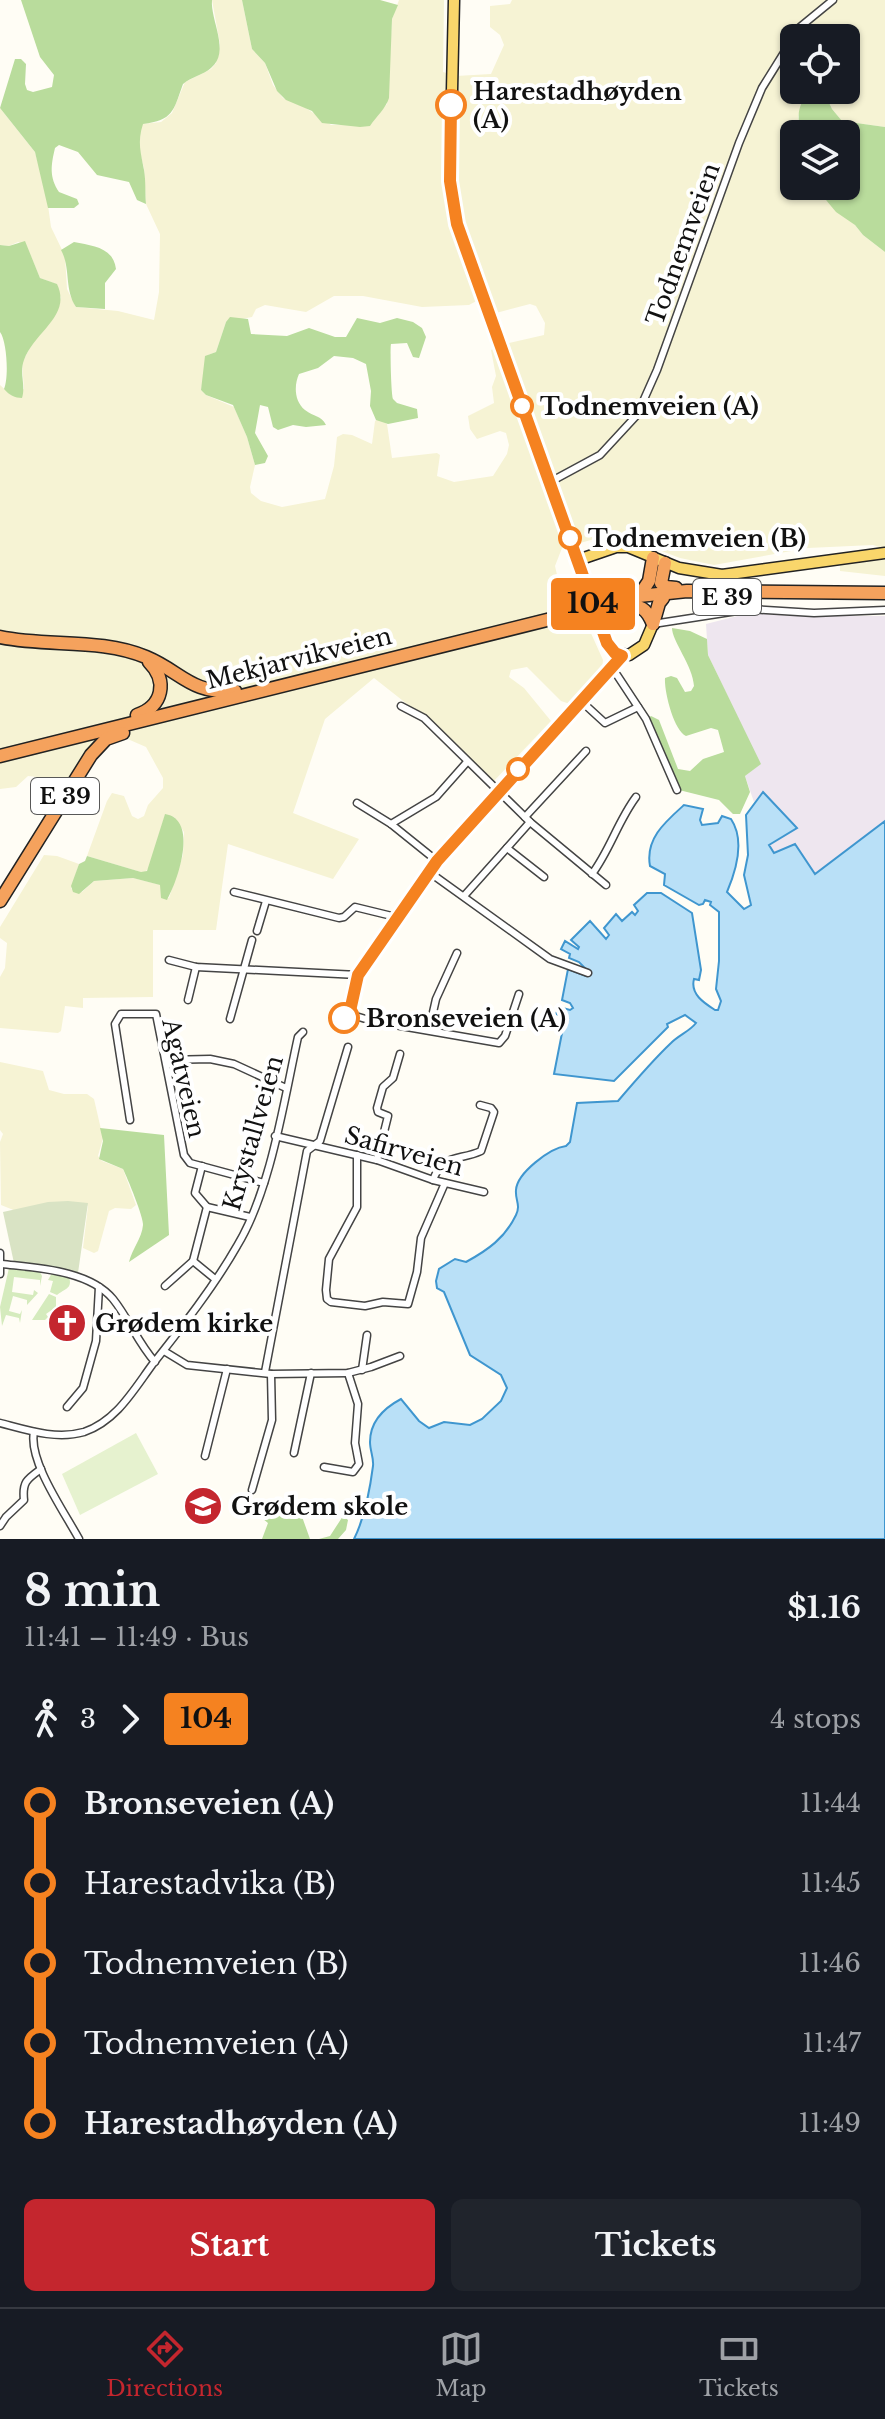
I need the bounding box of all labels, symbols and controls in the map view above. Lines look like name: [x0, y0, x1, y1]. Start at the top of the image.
map controls: [780, 24, 860, 200]
button: locate: [780, 24, 860, 104]
place label: Harestadhøyden (A): [473, 77, 682, 134]
marker: Harestadhøyden (A): [436, 90, 466, 120]
button: layers: [780, 120, 860, 200]
street label: Todnemveien: [640, 159, 726, 329]
place label: Todnemveien (A): [540, 392, 759, 421]
marker: Todnemveien (A): [511, 395, 533, 417]
place label: Todnemveien (B): [588, 524, 806, 553]
marker: Todnemveien (B): [559, 527, 581, 549]
line badge: 104: [547, 578, 639, 630]
road number: E 39: [693, 579, 761, 615]
text: 104: [567, 586, 619, 621]
street label: Mekjarvikveien: [203, 621, 395, 695]
unlabelled marker: [507, 758, 529, 780]
road number: E 39: [31, 778, 99, 814]
marker: Bronseveien (A): [329, 1003, 359, 1033]
place label: Bronseveien (A): [366, 1004, 566, 1033]
street label: Agatveien: [156, 1015, 212, 1141]
street label: Krystallveien: [217, 1052, 289, 1214]
street label: Safirveien: [341, 1120, 467, 1182]
church icon: Grødem kirke: [46, 1302, 88, 1344]
place label: Grødem kirke: [95, 1309, 273, 1338]
school or university icon: Grødem skole: [182, 1485, 224, 1527]
place label: Grødem skole: [231, 1492, 408, 1521]
text: 8 min: [24, 1563, 160, 1618]
text: $1.16: [788, 1589, 861, 1626]
text: 11:41 – 11:49 · Bus: [24, 1621, 249, 1653]
icon: walk: [24, 1697, 68, 1741]
icon: forward: [108, 1697, 152, 1741]
text: 104: [180, 1701, 232, 1736]
text: 3: [80, 1703, 96, 1735]
text: 4 stops: [770, 1703, 861, 1735]
text: Bronseveien (A): [84, 1785, 334, 1822]
text: 11:44: [800, 1787, 861, 1819]
text: Harestadvika (B): [84, 1865, 335, 1902]
text: 11:45: [800, 1867, 861, 1899]
text: Todnemveien (B): [84, 1945, 348, 1982]
text: 11:46: [798, 1947, 861, 1979]
text: Todnemveien (A): [84, 2025, 349, 2062]
text: 11:47: [802, 2027, 861, 2059]
text: Harestadhøyden (A): [84, 2105, 398, 2142]
text: 11:49: [798, 2107, 861, 2139]
button: Start: [24, 2199, 435, 2291]
button: Tickets: [451, 2199, 861, 2291]
tab: Directions: [106, 2327, 223, 2402]
tab: Map: [435, 2327, 487, 2402]
tab: Tickets: [699, 2327, 779, 2402]

